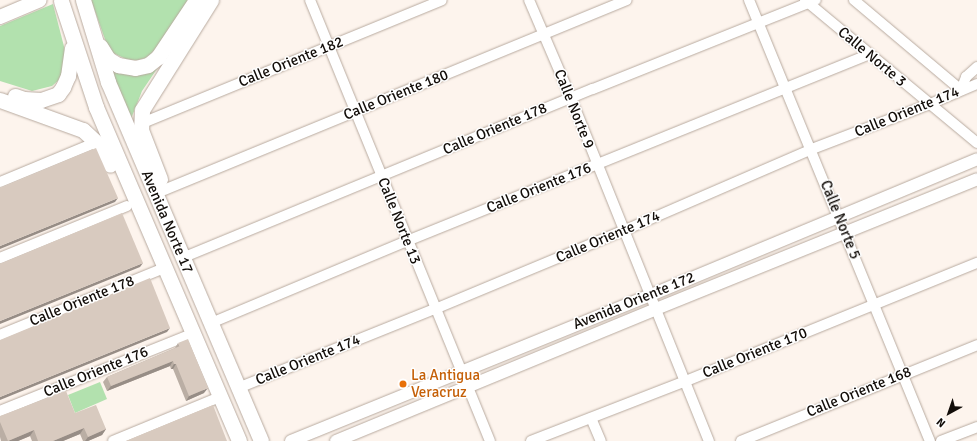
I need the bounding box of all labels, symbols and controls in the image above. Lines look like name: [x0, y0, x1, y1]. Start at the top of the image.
street label: Calle Norte 3: [834, 23, 910, 91]
street label: Calle Oriente 182: [236, 33, 346, 91]
street label: Calle Oriente 180: [341, 66, 451, 124]
street label: Calle Norte 9: [550, 67, 598, 151]
street label: Calle Oriente 174: [852, 83, 962, 141]
street label: Calle Oriente 178: [440, 99, 550, 159]
street label: Calle Oriente 176: [484, 159, 594, 217]
street label: Avenida Norte 17: [137, 168, 197, 276]
street label: Calle Norte 13: [373, 175, 425, 267]
street label: Calle Norte 5: [816, 178, 864, 262]
street label: Calle Oriente 174: [553, 207, 663, 267]
street label: Avenida Oriente 172: [570, 268, 698, 334]
street label: Calle Oriente 178: [27, 272, 137, 330]
street label: Calle Oriente 170: [700, 324, 810, 382]
street label: Calle Oriente 174: [253, 331, 363, 389]
street label: Calle Oriente 176: [41, 343, 151, 401]
street label: Calle Oriente 168: [804, 363, 914, 421]
place label: La Antigua Veracruz: [411, 366, 480, 401]
marker: La Antigua Veracruz: [398, 379, 408, 389]
north arrow: [929, 393, 969, 433]
text: N: [934, 415, 948, 430]

